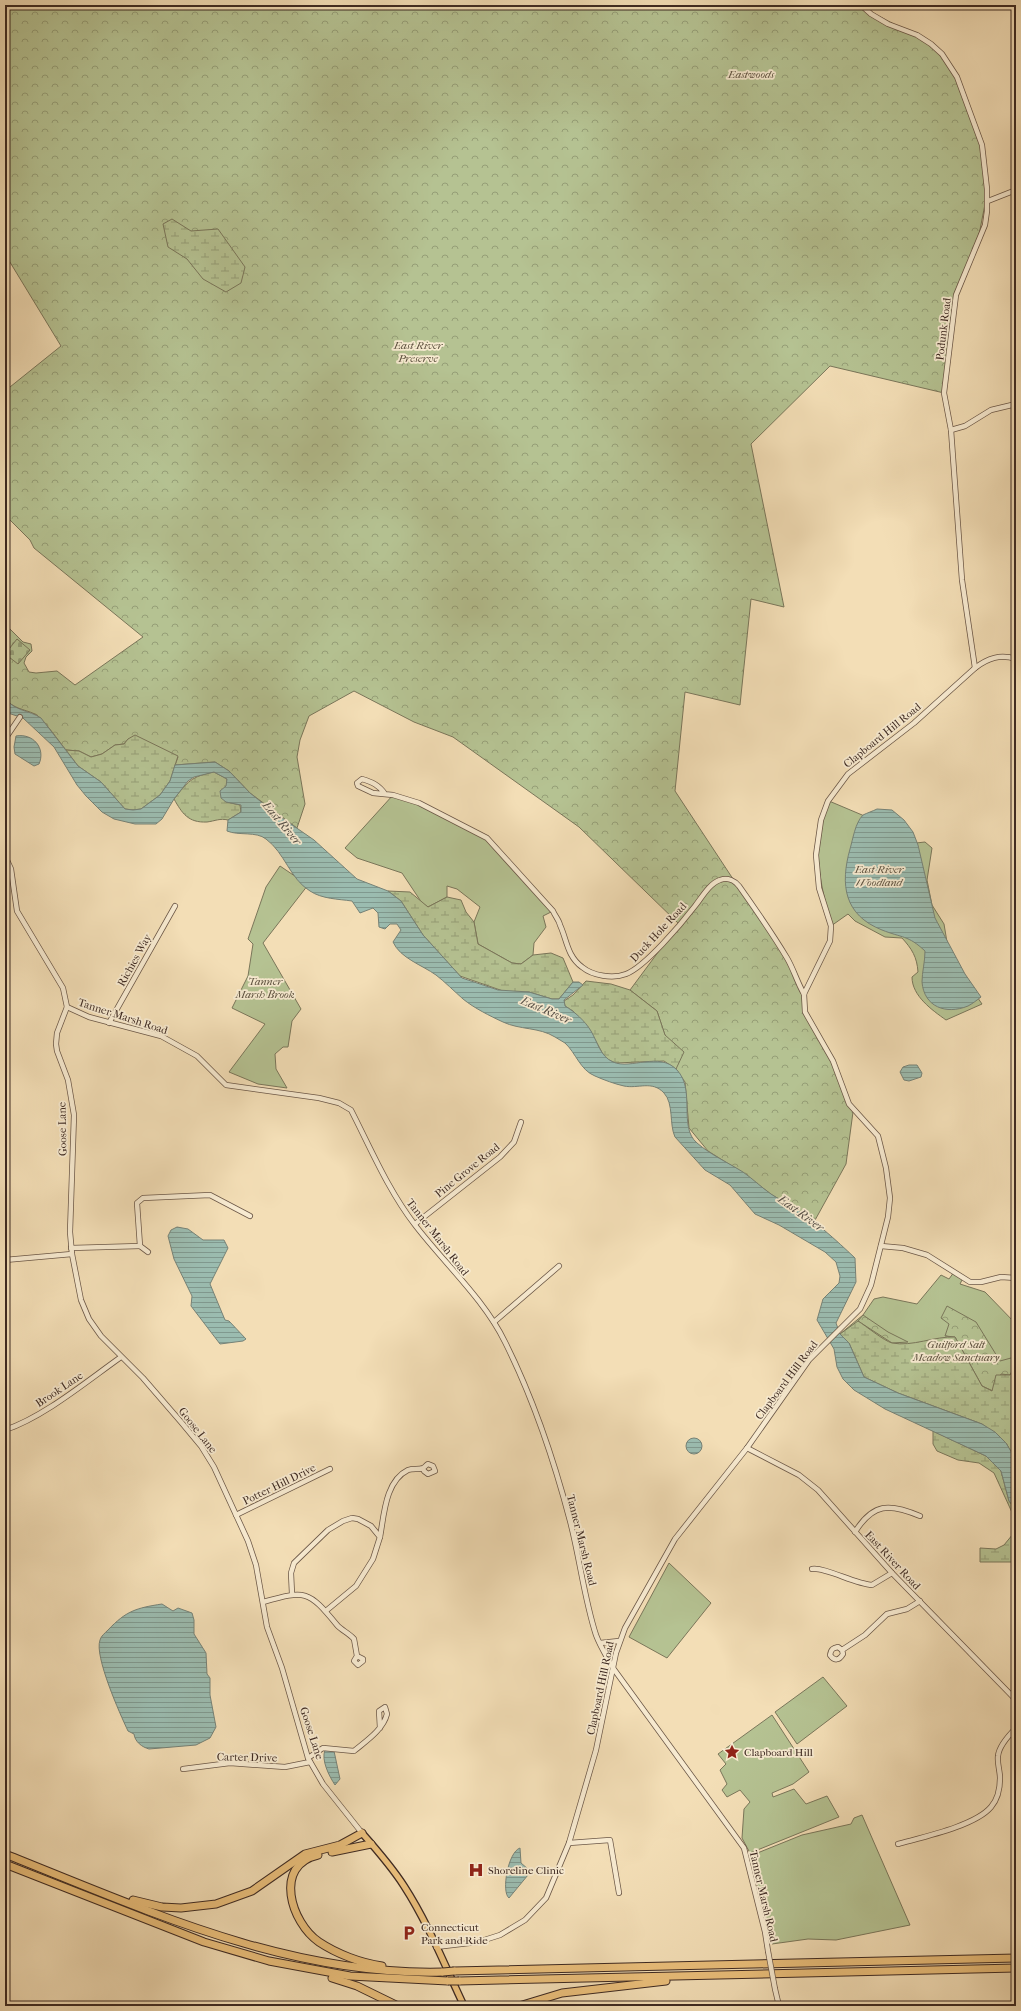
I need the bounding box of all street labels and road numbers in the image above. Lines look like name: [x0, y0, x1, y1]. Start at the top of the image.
street label: Podunk Road: [933, 296, 954, 361]
street label: Clapboard Hill Road: [841, 700, 924, 771]
street label: Duck Hole Road: [627, 899, 690, 965]
street label: Richies Way: [115, 931, 155, 989]
street label: Tanner Marsh Road: [76, 996, 170, 1037]
street label: Goose Lane: [56, 1101, 69, 1156]
street label: Pine Grove Road: [432, 1140, 503, 1200]
street label: Tanner Marsh Road: [404, 1196, 472, 1279]
street label: Clapboard Hill Road: [752, 1337, 821, 1422]
street label: Brook Lane: [33, 1369, 86, 1410]
street label: Goose Lane: [176, 1405, 220, 1456]
street label: Potter Hill Drive: [241, 1461, 318, 1508]
street label: Tanner Marsh Road: [564, 1493, 599, 1588]
street label: East River Road: [862, 1528, 924, 1593]
street label: Clapboard Hill Road: [584, 1639, 617, 1736]
street label: Goose Lane: [297, 1705, 326, 1762]
street label: Carter Drive: [217, 1750, 278, 1765]
street label: Tanner Marsh Road: [747, 1849, 781, 1944]

